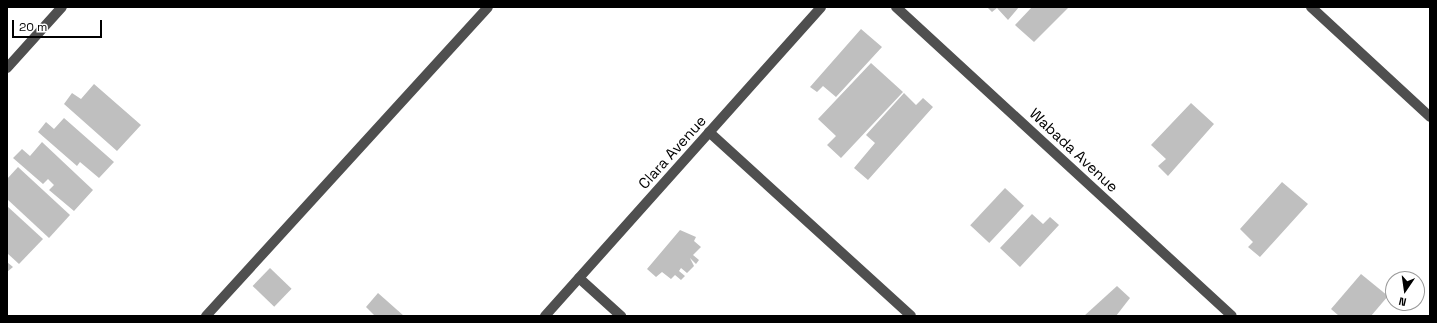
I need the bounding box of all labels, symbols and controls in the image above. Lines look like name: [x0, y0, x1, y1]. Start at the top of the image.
scale bar: [14, 12, 104, 38]
text: 20 m: [19, 19, 47, 35]
street label: Wabada Avenue: [1026, 104, 1122, 196]
street label: Clara Avenue: [634, 112, 710, 192]
north arrow: [1385, 271, 1425, 311]
text: N: [1397, 294, 1408, 309]

